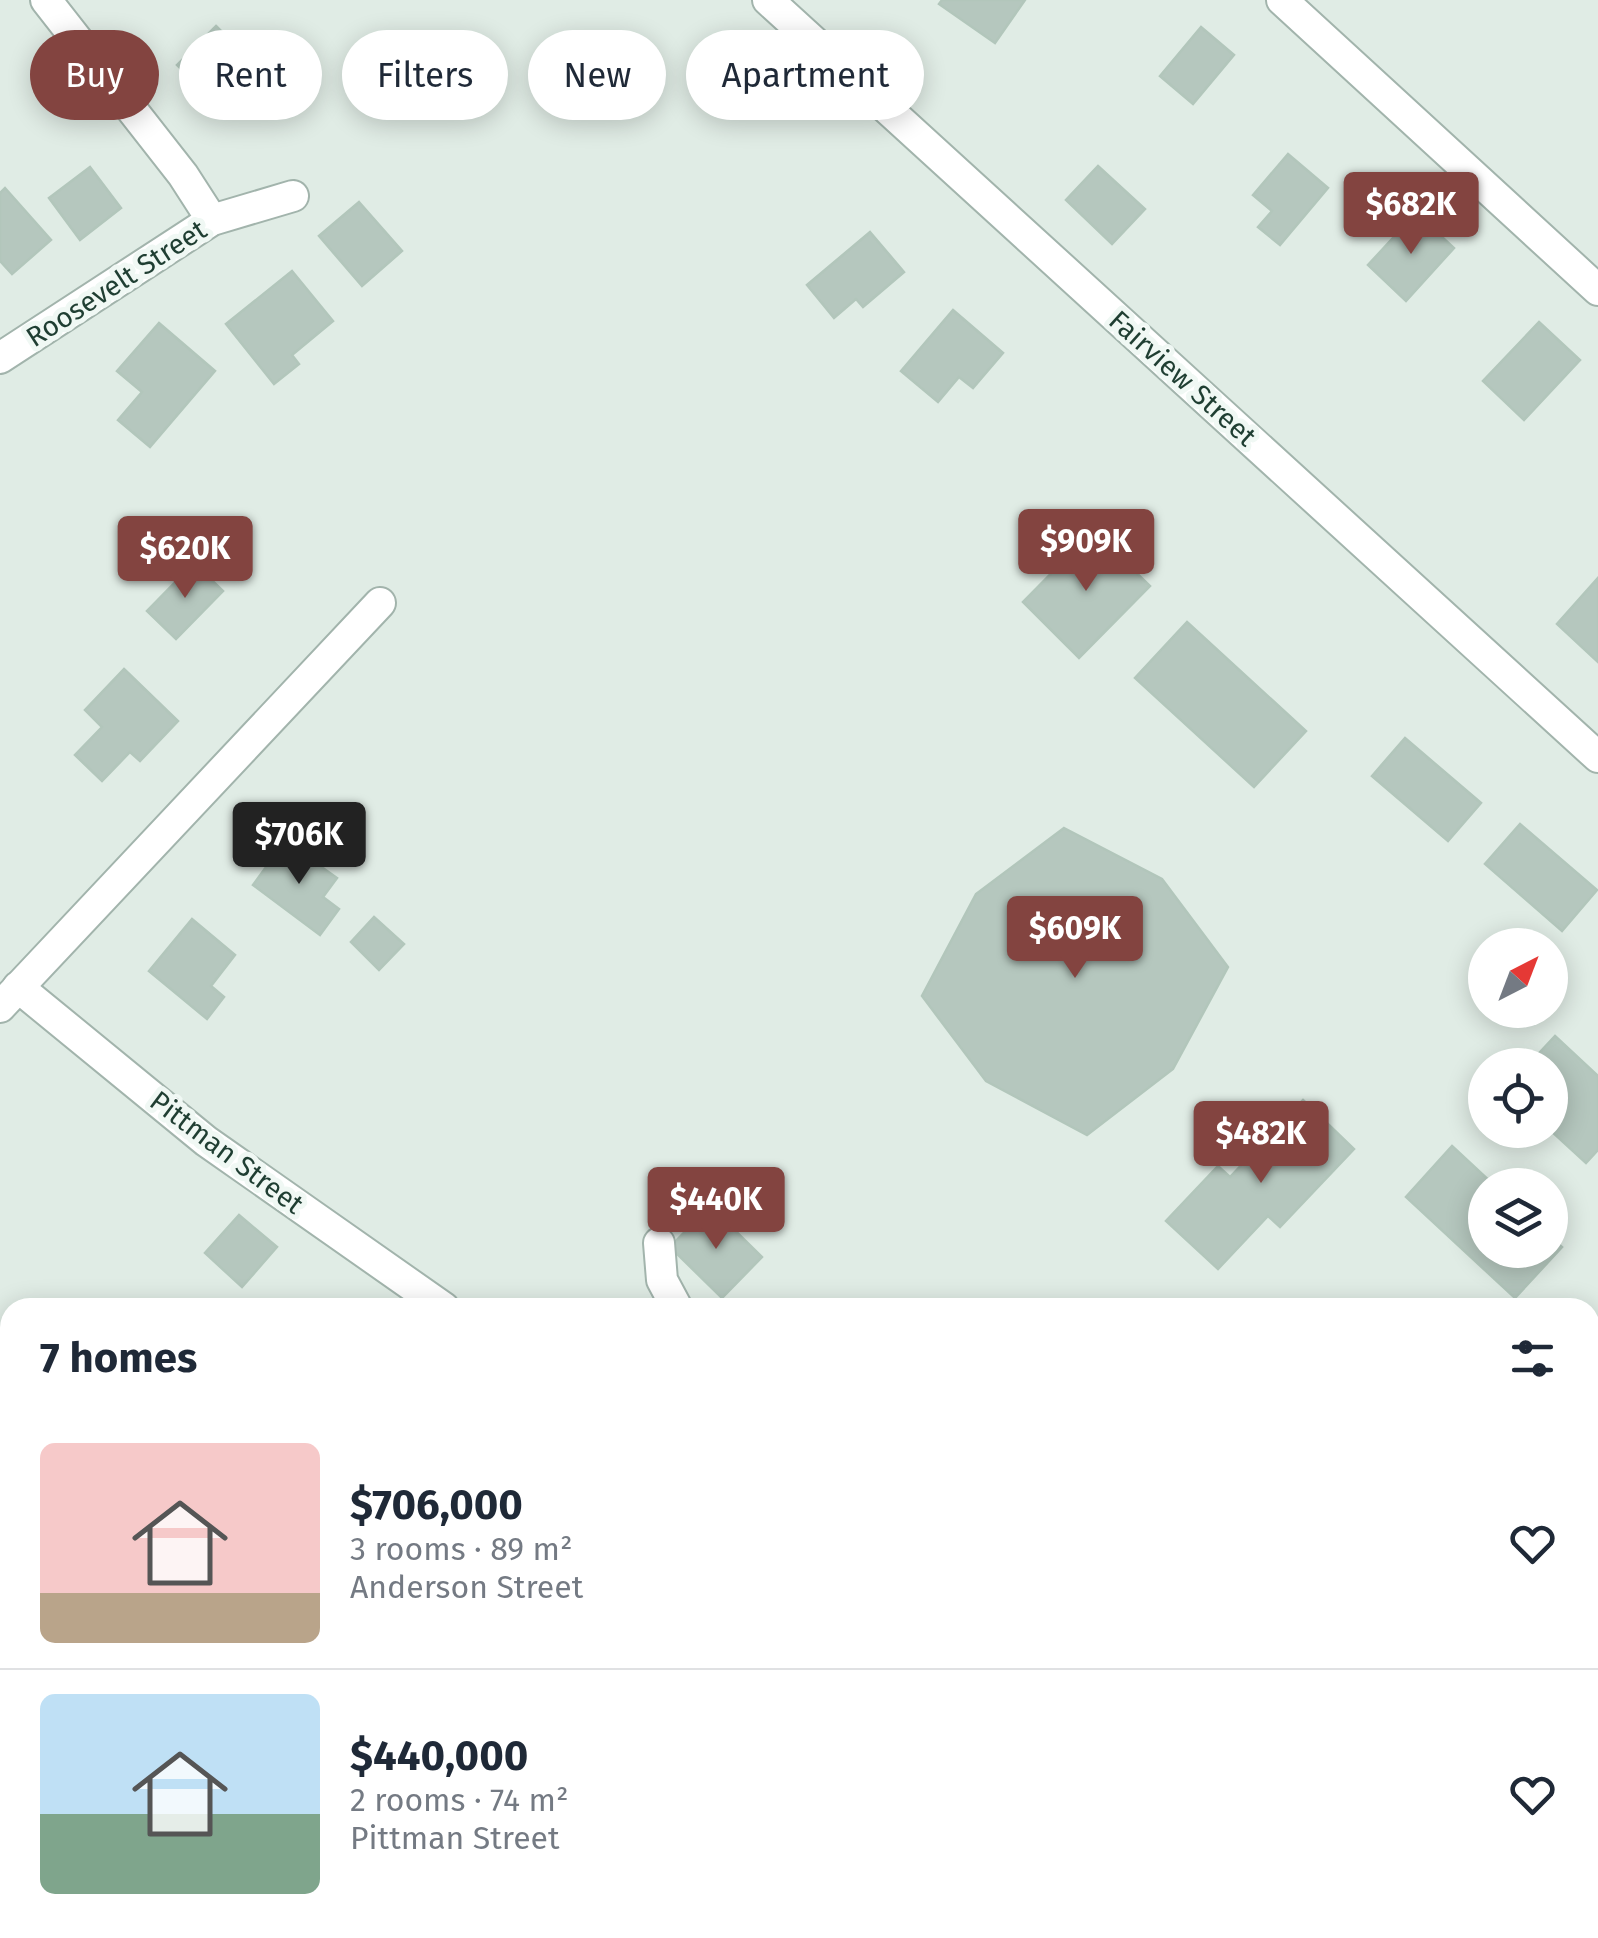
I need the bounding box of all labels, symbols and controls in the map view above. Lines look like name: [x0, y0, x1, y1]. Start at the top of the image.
chip: Buy: [30, 30, 159, 120]
chip: Rent: [179, 30, 322, 120]
chip: Filters: [342, 30, 508, 120]
chip: New: [528, 30, 666, 120]
chip: Apartment: [686, 30, 924, 120]
pin: $682K: [1341, 172, 1481, 257]
text: $682K: [1366, 185, 1456, 223]
street label: Roosevelt Street: [20, 212, 213, 354]
street label: Fairview Street: [1102, 304, 1264, 454]
pin: $909K: [1016, 509, 1156, 594]
pin: $620K: [115, 516, 255, 601]
text: $909K: [1040, 522, 1132, 560]
text: $620K: [140, 529, 230, 567]
pin: $706K: [229, 802, 369, 887]
text: $706K: [255, 815, 343, 853]
pin: $609K: [1005, 896, 1145, 981]
text: $609K: [1029, 909, 1121, 947]
north arrow: [1468, 928, 1568, 1028]
map controls: [1468, 928, 1568, 1268]
button: locate: [1468, 1048, 1568, 1148]
street label: Pittman Street: [144, 1084, 311, 1221]
pin: $482K: [1191, 1101, 1331, 1186]
text: $482K: [1216, 1114, 1306, 1152]
pin: $440K: [646, 1167, 786, 1252]
button: layers: [1468, 1168, 1568, 1268]
text: $440K: [670, 1180, 762, 1218]
icon: filters: [1505, 1331, 1560, 1386]
text: 7 homes: [40, 1333, 197, 1383]
text: $706,000: [350, 1480, 523, 1530]
icon: home: [120, 1483, 240, 1603]
icon: heart: [1505, 1516, 1560, 1571]
text: 3 rooms · 89 m²: [350, 1530, 573, 1568]
text: Anderson Street: [350, 1568, 583, 1606]
text: $440,000: [350, 1731, 528, 1781]
icon: home: [120, 1734, 240, 1854]
icon: heart: [1505, 1767, 1560, 1822]
text: 2 rooms · 74 m²: [350, 1781, 569, 1819]
text: Pittman Street: [350, 1819, 560, 1857]

